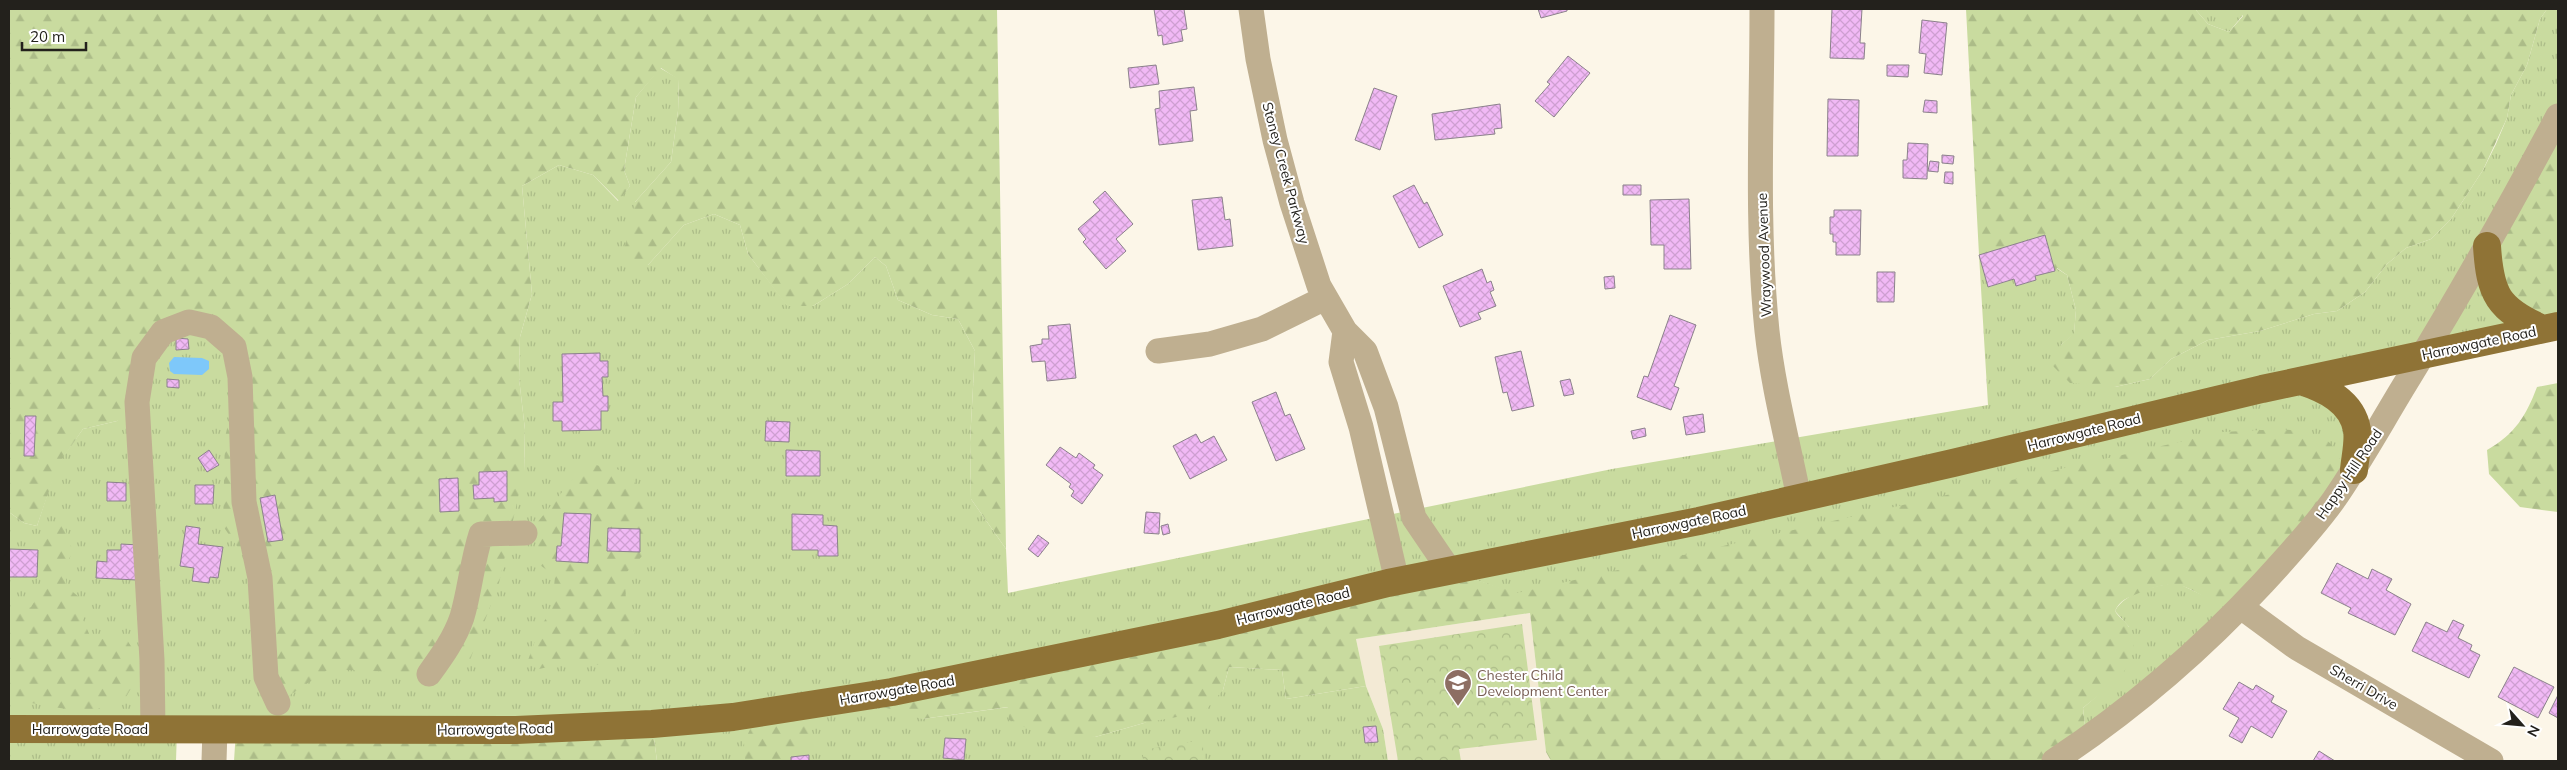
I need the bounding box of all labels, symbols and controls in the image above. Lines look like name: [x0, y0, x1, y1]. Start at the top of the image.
scale bar: [22, 20, 86, 52]
text: 20 m: [30, 27, 65, 46]
street label: Stoney Creek Parkway: [1258, 100, 1314, 246]
street label: Wraywood Avenue: [1753, 192, 1775, 318]
street label: Harrowgate Road: [2420, 322, 2538, 364]
street label: Harrowgate Road: [2025, 409, 2143, 455]
street label: Happy Hill Road: [2312, 425, 2386, 523]
street label: Harrowgate Road: [1630, 501, 1748, 543]
street label: Harrowgate Road: [1234, 583, 1352, 629]
street label: Sherri Drive: [2327, 660, 2401, 714]
place label: Chester Child Development Center: [1477, 666, 1610, 700]
school or university icon: Chester Child Development Center: [1443, 668, 1473, 707]
street label: Harrowgate Road: [838, 671, 956, 709]
north arrow: [2497, 700, 2547, 750]
street label: Harrowgate Road: [437, 719, 553, 739]
street label: Harrowgate Road: [32, 720, 148, 738]
text: N: [2523, 722, 2544, 740]

